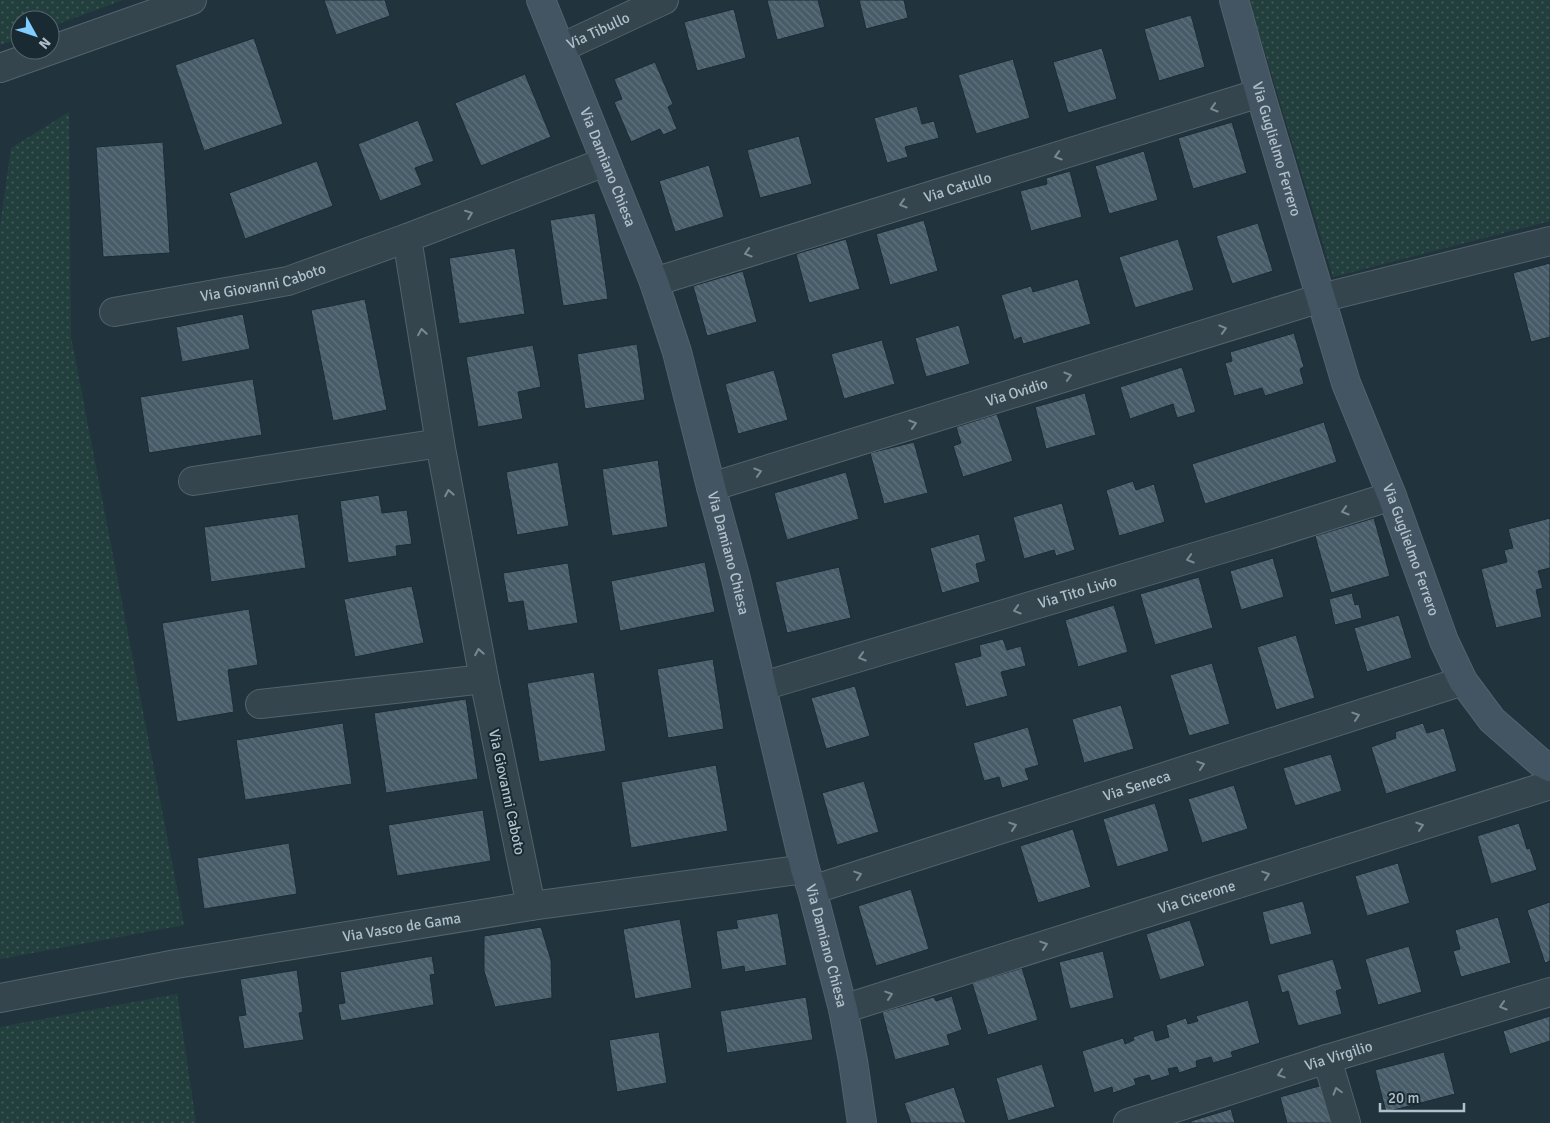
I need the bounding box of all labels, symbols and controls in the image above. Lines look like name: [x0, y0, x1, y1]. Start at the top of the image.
street label: Via Tibullo: [564, 8, 633, 53]
north arrow: [10, 10, 60, 60]
text: N: [35, 34, 54, 52]
street label: Via Guglielmo Ferrero: [1248, 80, 1305, 218]
one-way arrow: [1210, 102, 1218, 112]
street label: Via Damiano Chiesa: [576, 105, 640, 229]
one-way arrow: [1055, 151, 1063, 161]
street label: Via Catullo: [922, 168, 994, 206]
one-way arrow: [900, 199, 908, 209]
one-way arrow: [464, 210, 473, 220]
one-way arrow: [744, 247, 753, 257]
street label: Via Giovanni Caboto: [199, 259, 328, 305]
one-way arrow: [1219, 324, 1227, 334]
one-way arrow: [418, 328, 428, 337]
one-way arrow: [1063, 372, 1072, 382]
street label: Via Ovidio: [983, 374, 1050, 410]
one-way arrow: [908, 420, 916, 430]
one-way arrow: [753, 468, 761, 478]
street label: Via Guglielmo Ferrero: [1379, 481, 1443, 618]
one-way arrow: [445, 488, 455, 497]
street label: Via Damiano Chiesa: [704, 489, 753, 616]
one-way arrow: [1341, 505, 1350, 515]
one-way arrow: [1186, 553, 1194, 563]
street label: Via Tito Livio: [1036, 572, 1119, 612]
one-way arrow: [1014, 605, 1022, 615]
one-way arrow: [474, 648, 484, 657]
one-way arrow: [858, 651, 866, 661]
one-way arrow: [1351, 711, 1360, 721]
street label: Via Giovanni Caboto: [485, 727, 529, 857]
one-way arrow: [1196, 761, 1205, 771]
street label: Via Seneca: [1101, 767, 1173, 805]
one-way arrow: [1008, 821, 1017, 831]
one-way arrow: [1416, 822, 1424, 832]
one-way arrow: [854, 871, 862, 881]
one-way arrow: [1261, 871, 1269, 881]
street label: Via Cicerone: [1156, 876, 1238, 918]
street label: Via Damiano Chiesa: [802, 882, 851, 1009]
street label: Via Vasco de Gama: [341, 909, 462, 946]
one-way arrow: [1039, 941, 1048, 951]
one-way arrow: [884, 990, 893, 1000]
one-way arrow: [1500, 1000, 1508, 1010]
street label: Via Virgilio: [1302, 1037, 1375, 1075]
one-way arrow: [1277, 1068, 1286, 1078]
scale bar: [1380, 1080, 1464, 1112]
one-way arrow: [1332, 1087, 1342, 1095]
text: 20 m: [1388, 1089, 1419, 1107]

